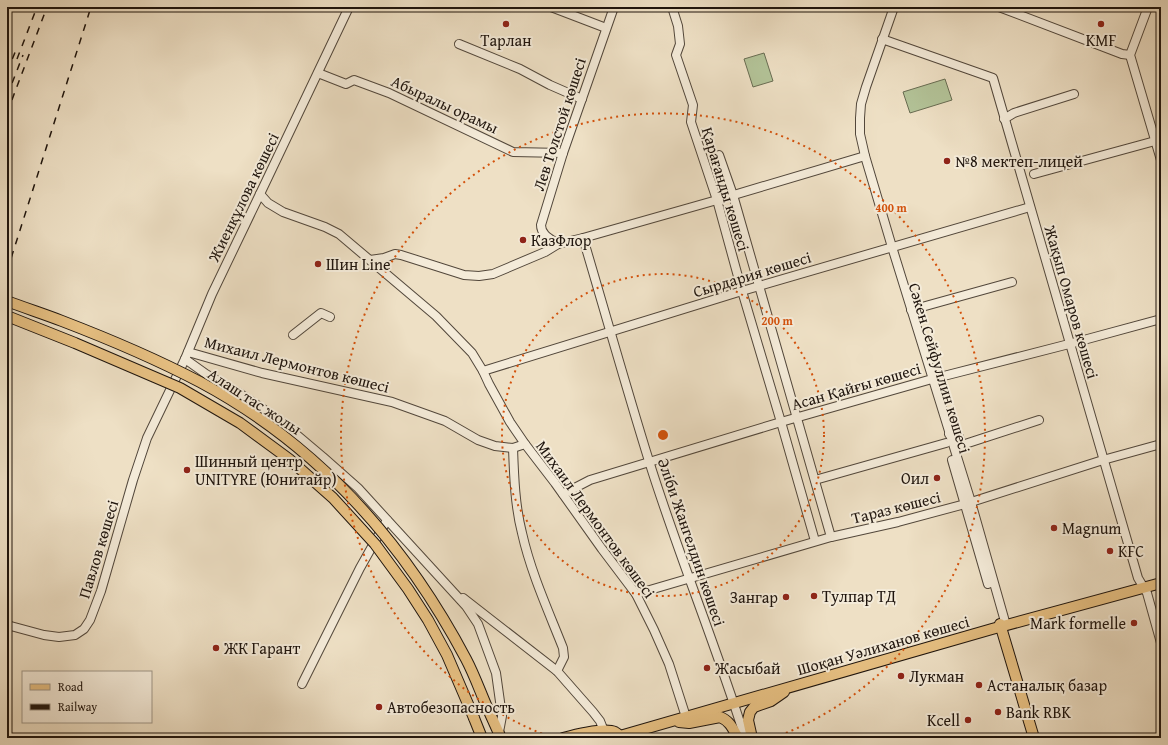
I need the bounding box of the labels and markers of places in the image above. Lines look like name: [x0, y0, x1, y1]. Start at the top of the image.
marker: Тарлан: [501, 19, 511, 29]
marker: KMF: [1096, 19, 1106, 29]
place label: Тарлан: [481, 28, 531, 52]
place label: KMF: [1086, 28, 1116, 52]
place label: №8 мектеп-лицей: [955, 149, 1083, 173]
marker: №8 мектеп-лицей: [942, 156, 952, 166]
place label: КазФлор: [531, 228, 592, 252]
marker: КазФлор: [518, 235, 528, 245]
place label: Шин Line: [326, 252, 390, 276]
marker: Шин Line: [313, 259, 323, 269]
centre of rings: [656, 428, 670, 442]
place label: Шинный центр UNITYRE (Юнитайр): [195, 449, 337, 491]
marker: Шинный центр UNITYRE (Юнитайр): [182, 465, 192, 475]
place label: Оил: [901, 466, 929, 490]
marker: Оил: [932, 473, 942, 483]
place label: Magnum: [1062, 516, 1121, 540]
marker: Magnum: [1049, 523, 1059, 533]
place label: KFC: [1118, 539, 1144, 563]
marker: KFC: [1105, 546, 1115, 556]
place label: Тулпар ТД: [822, 584, 896, 608]
place label: Зангар: [730, 585, 778, 609]
marker: Тулпар ТД: [809, 591, 819, 601]
marker: Зангар: [781, 592, 791, 602]
place label: Mark formelle: [1030, 611, 1126, 635]
marker: Mark formelle: [1129, 618, 1139, 628]
place label: ЖК Гарант: [223, 636, 300, 660]
marker: ЖК Гарант: [211, 643, 221, 653]
place label: Жасыбай: [714, 656, 781, 680]
marker: Жасыбай: [702, 663, 712, 673]
place label: Лукман: [909, 664, 964, 688]
marker: Лукман: [896, 671, 906, 681]
place label: Астаналық базар: [987, 673, 1107, 697]
marker: Астаналық базар: [974, 680, 984, 690]
place label: Автобезопасность: [387, 695, 515, 719]
place label: Bank RBK: [1006, 700, 1072, 724]
marker: Автобезопасность: [374, 702, 384, 712]
marker: Bank RBK: [993, 707, 1003, 717]
place label: Kcell: [927, 708, 961, 732]
marker: Kcell: [963, 715, 973, 725]

